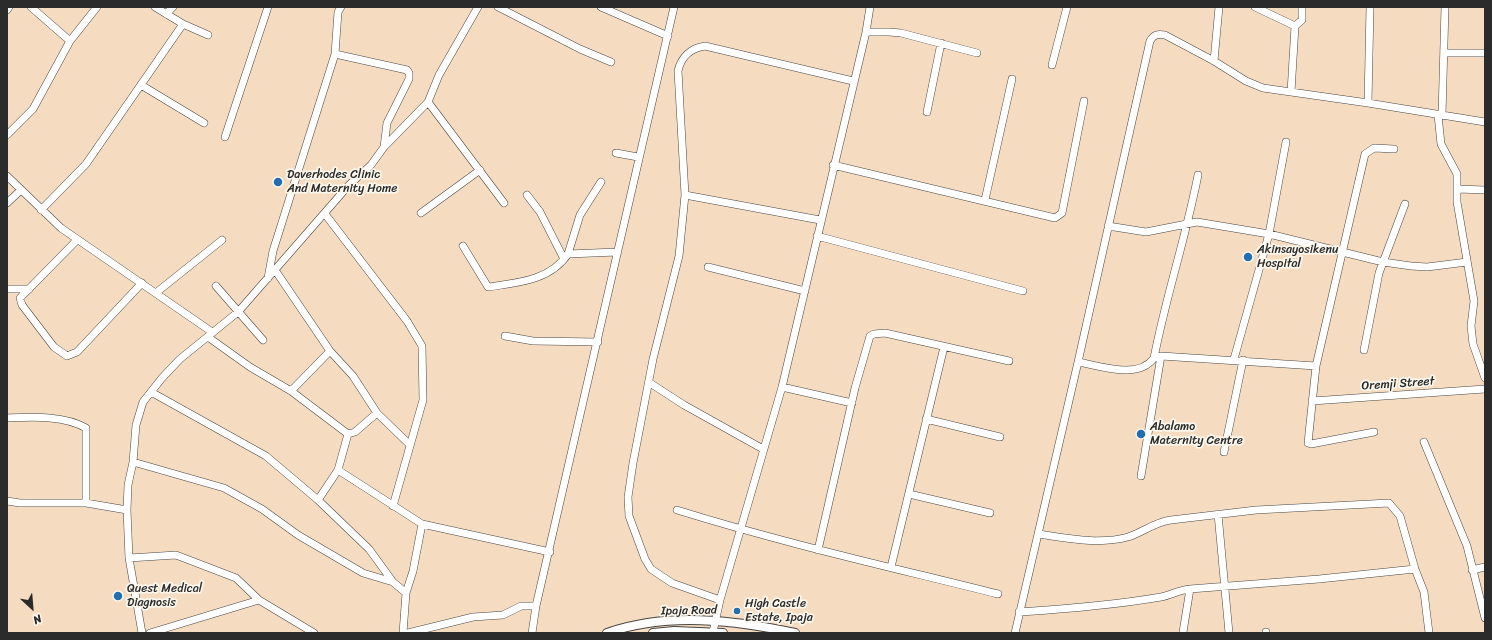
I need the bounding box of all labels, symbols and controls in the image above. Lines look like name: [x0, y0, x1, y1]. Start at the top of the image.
place label: Daverhodes Clinic And Maternity Home: [287, 168, 397, 196]
marker: Daverhodes Clinic And Maternity Home: [272, 176, 284, 188]
place label: Akinsayosikenu Hospital: [1257, 243, 1338, 271]
marker: Akinsayosikenu Hospital: [1242, 251, 1254, 263]
street label: Oremji Street: [1361, 374, 1435, 394]
place label: Abalamo Maternity Centre: [1150, 420, 1243, 448]
marker: Abalamo Maternity Centre: [1135, 428, 1147, 440]
place label: Quest Medical Diagnosis: [127, 582, 202, 610]
north arrow: [12, 588, 52, 628]
marker: Quest Medical Diagnosis: [112, 590, 124, 602]
place label: High Castle Estate, Ipaja: [745, 597, 813, 625]
street label: Ipaja Road: [661, 603, 717, 619]
marker: High Castle Estate, Ipaja: [732, 606, 742, 616]
text: N: [30, 609, 45, 629]

